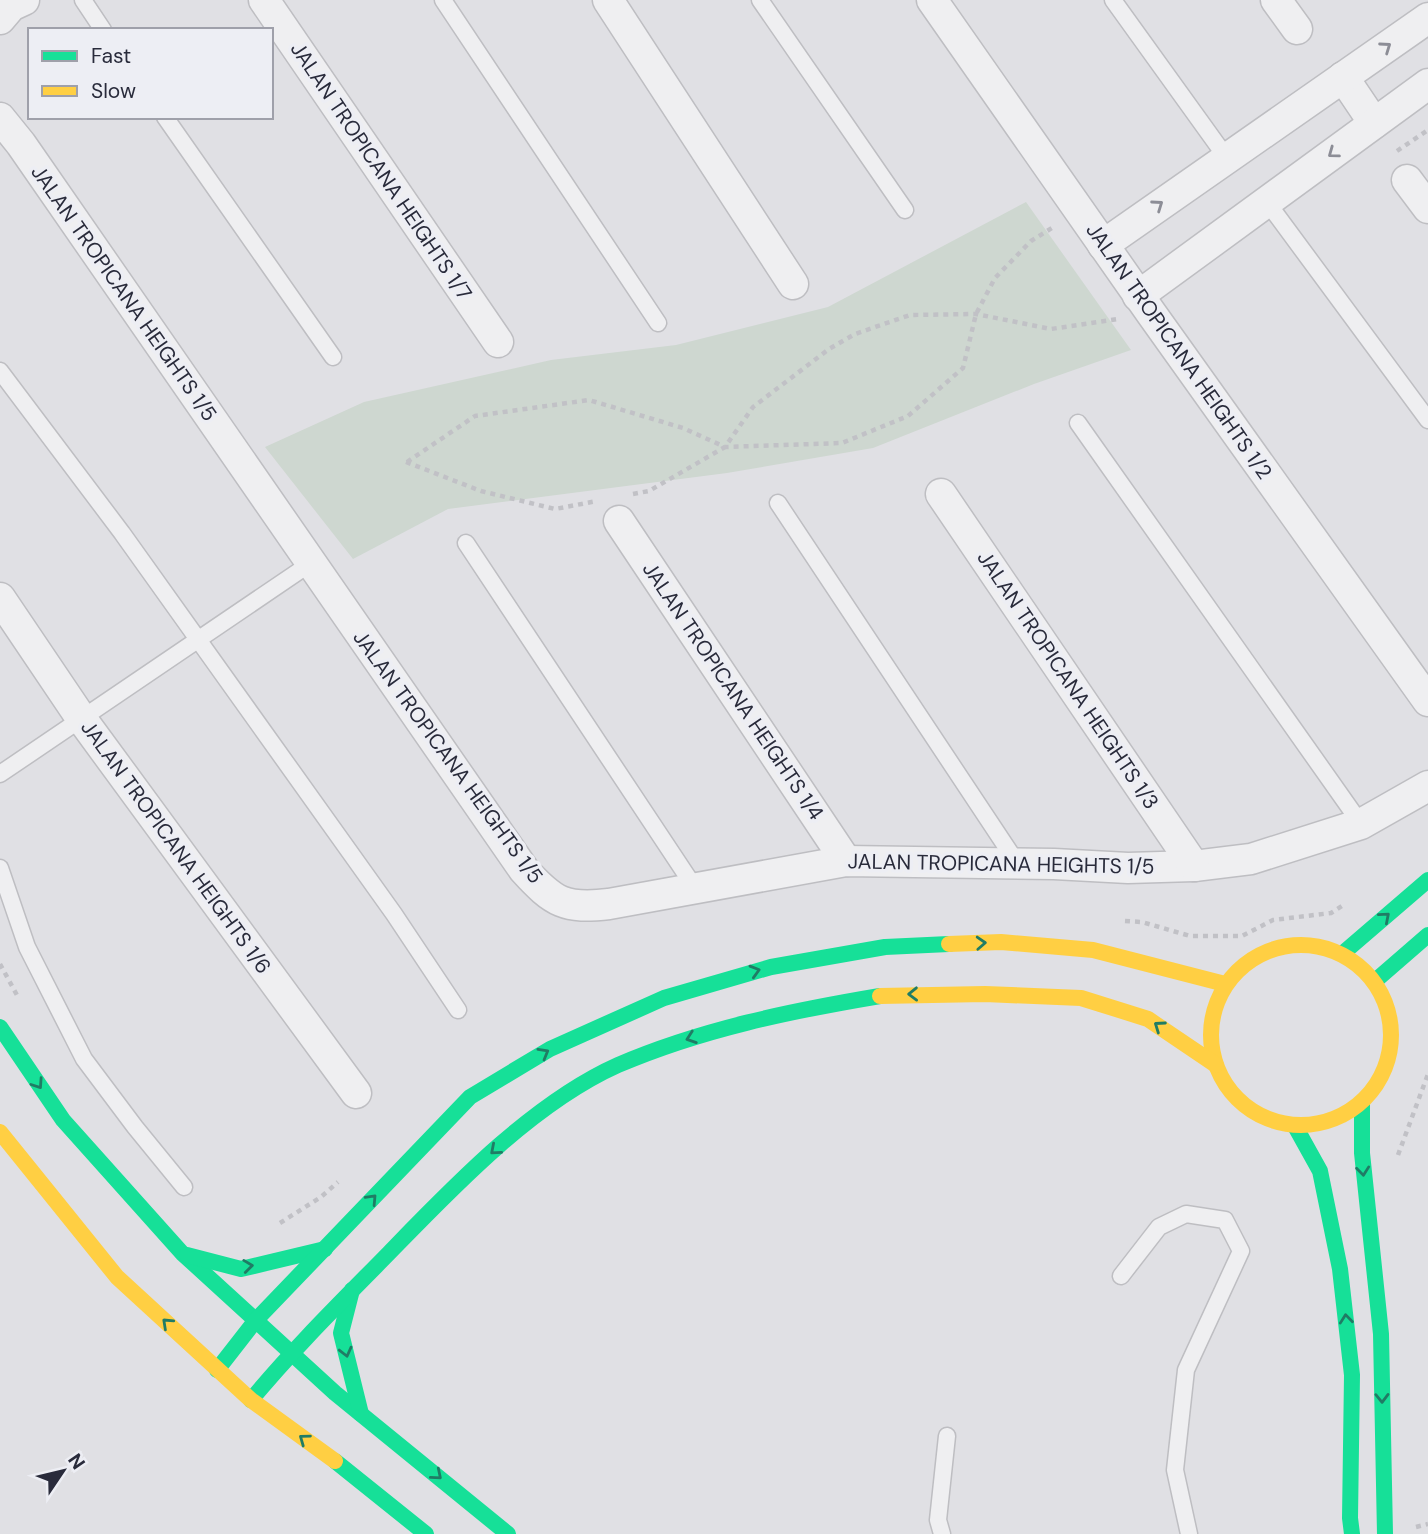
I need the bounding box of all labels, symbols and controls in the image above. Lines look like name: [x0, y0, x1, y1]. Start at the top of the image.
legend: [28, 28, 273, 119]
street label: JALAN TROPICANA HEIGHTS 1/7: [284, 36, 478, 306]
text: Fast: [91, 42, 131, 70]
one-way arrow: [1378, 43, 1391, 56]
text: Slow: [91, 77, 136, 105]
one-way arrow: [1328, 144, 1341, 157]
street label: JALAN TROPICANA HEIGHTS 1/5: [25, 159, 223, 427]
one-way arrow: [1150, 201, 1163, 213]
street label: JALAN TROPICANA HEIGHTS 1/2: [1080, 217, 1278, 485]
street label: JALAN TROPICANA HEIGHTS 1/3: [971, 545, 1165, 815]
street label: JALAN TROPICANA HEIGHTS 1/4: [636, 556, 830, 826]
street label: JALAN TROPICANA HEIGHTS 1/5: [347, 625, 549, 889]
street label: JALAN TROPICANA HEIGHTS 1/6: [74, 715, 278, 979]
street label: JALAN TROPICANA HEIGHTS 1/5: [847, 847, 1155, 881]
one-way arrow: [1377, 913, 1390, 925]
one-way arrow: [975, 935, 986, 950]
one-way arrow: [749, 965, 761, 980]
one-way arrow: [907, 987, 918, 1002]
one-way arrow: [1154, 1022, 1167, 1034]
one-way arrow: [685, 1030, 697, 1044]
one-way arrow: [536, 1048, 549, 1061]
one-way arrow: [30, 1076, 42, 1089]
one-way arrow: [491, 1142, 504, 1154]
one-way arrow: [1356, 1166, 1371, 1177]
one-way arrow: [364, 1194, 376, 1207]
one-way arrow: [242, 1259, 254, 1274]
one-way arrow: [1338, 1313, 1353, 1325]
one-way arrow: [162, 1319, 175, 1332]
one-way arrow: [338, 1346, 352, 1358]
one-way arrow: [1375, 1393, 1390, 1404]
one-way arrow: [299, 1435, 312, 1447]
north arrow: [28, 1436, 98, 1506]
text: N: [62, 1449, 91, 1474]
one-way arrow: [428, 1467, 441, 1479]

